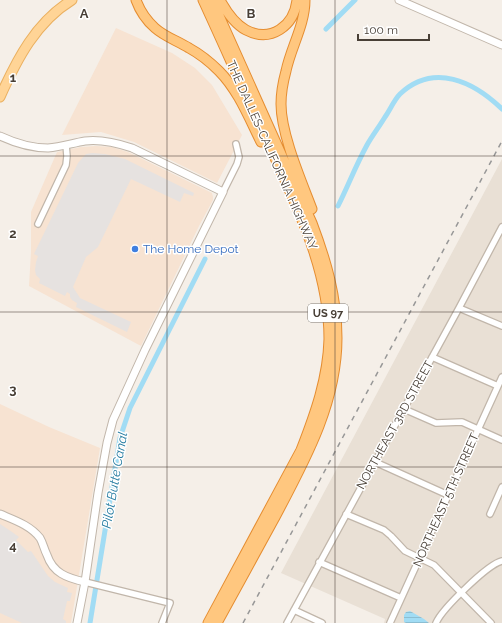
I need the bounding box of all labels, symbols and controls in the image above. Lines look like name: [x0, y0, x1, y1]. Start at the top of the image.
text: A: [80, 6, 89, 21]
text: B: [247, 6, 256, 21]
scale bar: [358, 16, 429, 42]
text: 100 m: [364, 23, 398, 37]
street label: THE DALLES-CALIFORNIA HIGHWAY: [224, 58, 320, 252]
text: 1: [10, 70, 17, 85]
text: 2: [9, 226, 17, 241]
place label: The Home Depot: [143, 242, 239, 256]
marker: The Home Depot: [130, 244, 140, 254]
road number: US 97: [308, 304, 348, 322]
street label: NORTHEAST 3RD STREET: [354, 358, 437, 492]
text: 3: [9, 382, 17, 397]
water label: Pilot Butte Canal: [99, 430, 130, 529]
street label: NORTHEAST 5TH STREET: [410, 431, 482, 569]
text: 4: [9, 538, 17, 553]

